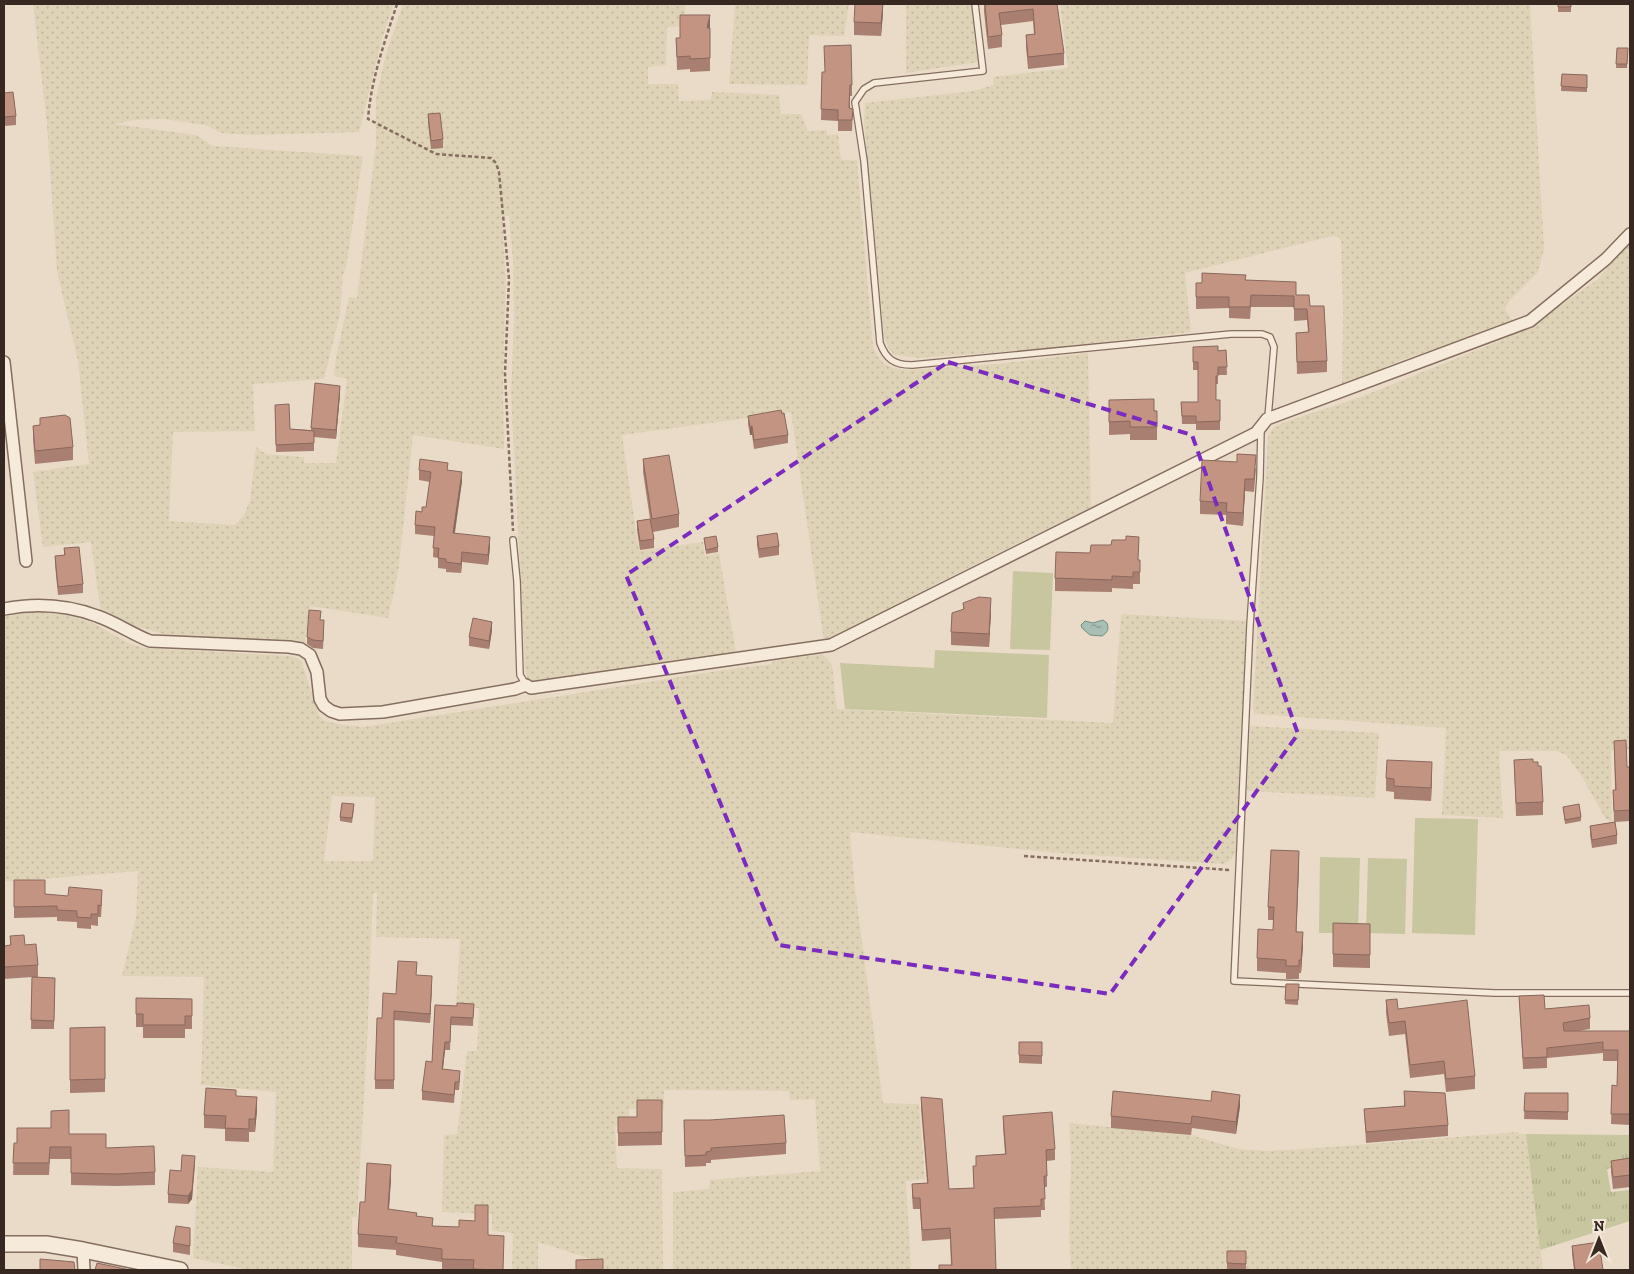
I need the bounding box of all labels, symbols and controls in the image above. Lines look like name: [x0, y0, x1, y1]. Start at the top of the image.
north arrow: [1574, 1214, 1624, 1264]
text: N: [1594, 1218, 1605, 1235]

